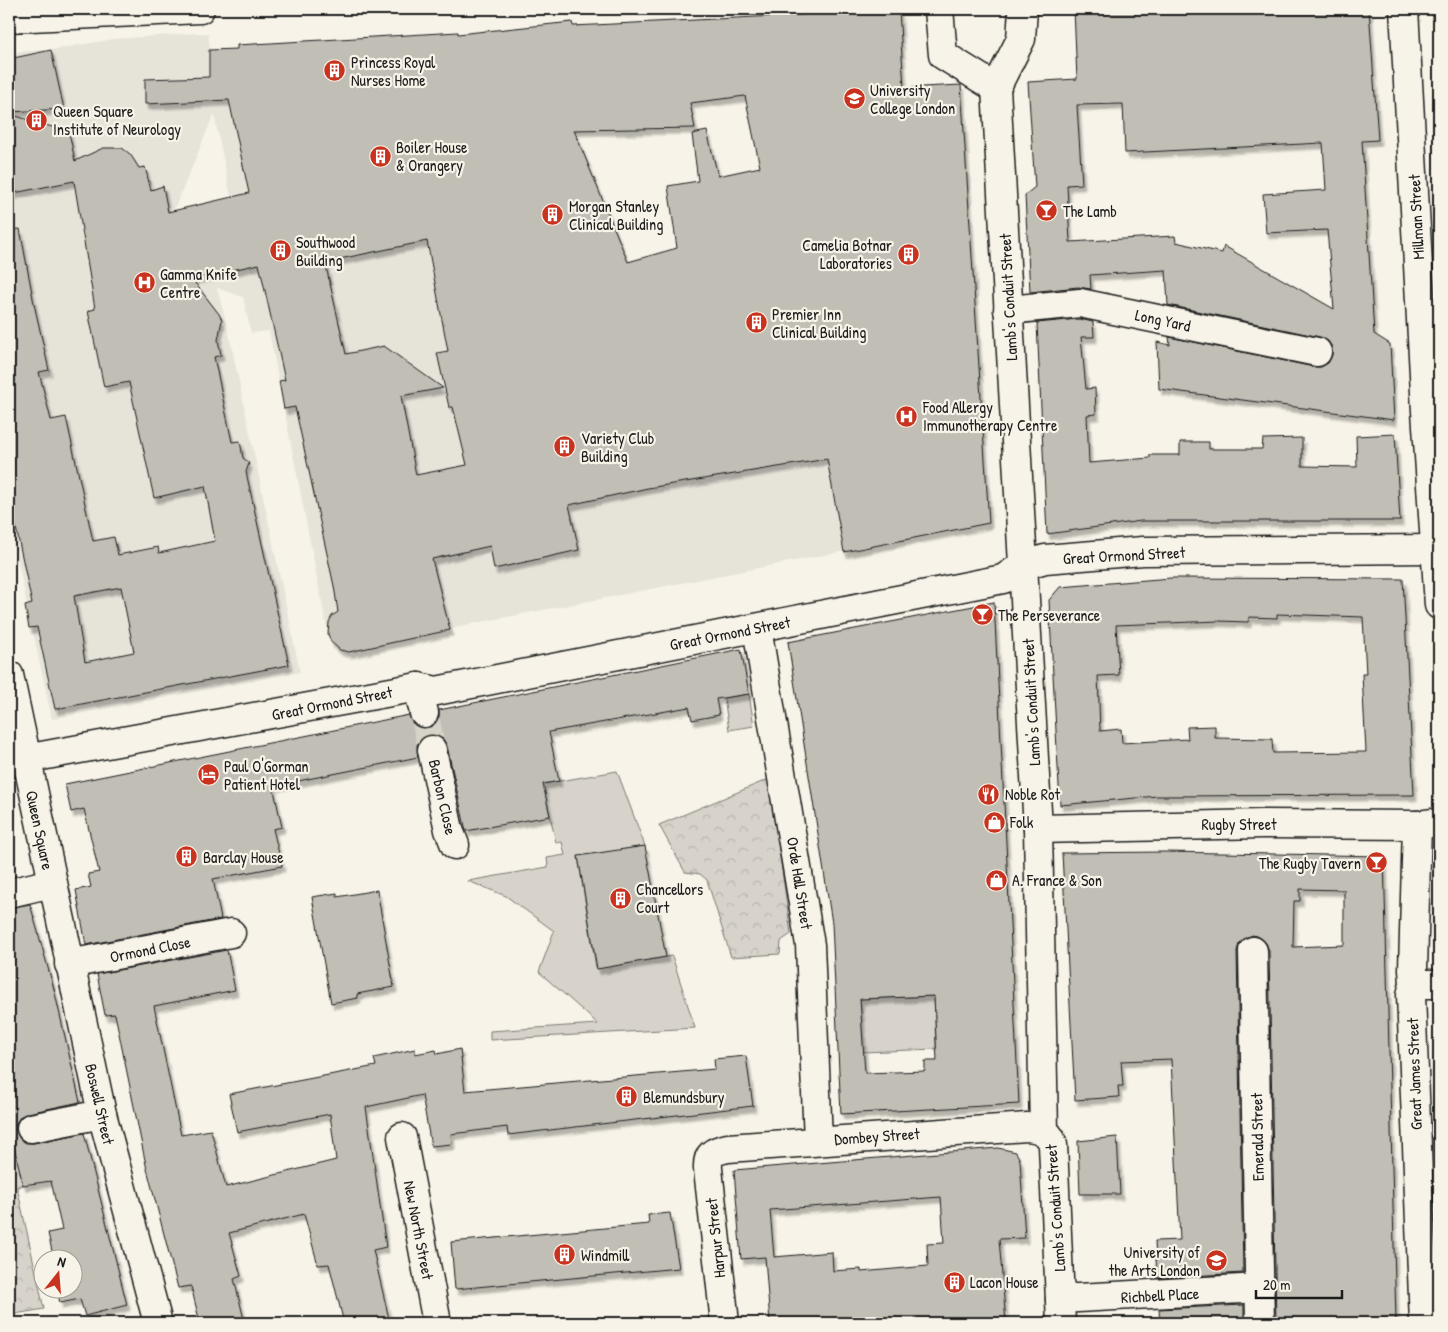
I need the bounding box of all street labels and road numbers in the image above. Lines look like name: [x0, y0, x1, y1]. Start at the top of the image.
street label: Millman Street: [1403, 173, 1429, 260]
street label: Lamb's Conduit Street: [994, 232, 1022, 361]
street label: Long Yard: [1133, 303, 1193, 337]
street label: Great Ormond Street: [1062, 541, 1186, 569]
street label: Great Ormond Street: [668, 610, 793, 655]
street label: Lamb's Conduit Street: [1017, 637, 1045, 766]
street label: Great Ormond Street: [270, 680, 395, 725]
street label: Barbon Close: [424, 757, 462, 837]
street label: Queen Square: [21, 788, 59, 872]
street label: Rugby Street: [1201, 813, 1277, 835]
street label: Orde Hall Street: [782, 835, 818, 931]
street label: Ormond Close: [108, 930, 193, 968]
street label: Great James Street: [1401, 1017, 1427, 1130]
street label: Boswell Street: [80, 1061, 120, 1147]
street label: Emerald Street: [1245, 1092, 1269, 1181]
street label: Dombey Street: [834, 1122, 921, 1150]
street label: Lamb's Conduit Street: [1040, 1143, 1070, 1272]
street label: New North Street: [399, 1179, 439, 1282]
street label: Harpur Street: [700, 1196, 730, 1279]
street label: Richbell Place: [1120, 1282, 1200, 1308]

